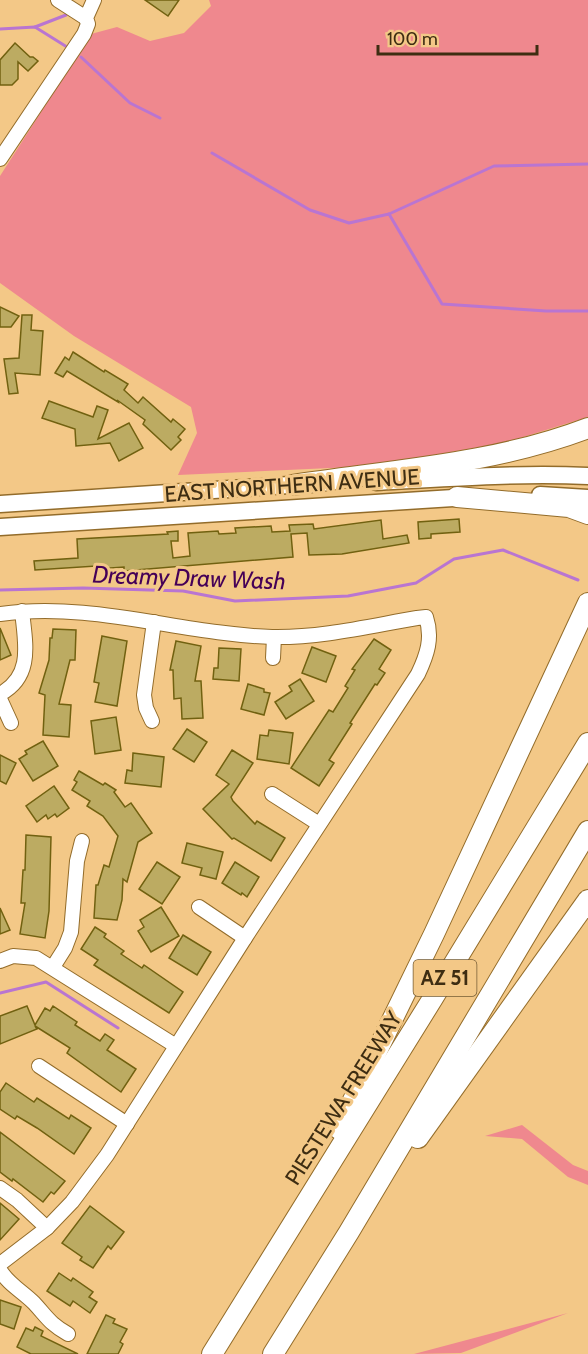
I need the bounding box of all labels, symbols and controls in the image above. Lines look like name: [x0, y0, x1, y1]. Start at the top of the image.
scale bar: [378, 18, 537, 56]
text: 100 m: [387, 28, 438, 50]
street label: EAST NORTHERN AVENUE: [164, 463, 420, 508]
water label: Dreamy Draw Wash: [92, 560, 286, 595]
road number: AZ 51: [414, 960, 476, 996]
street label: PIESTEWA FREEWAY: [279, 1006, 408, 1190]

